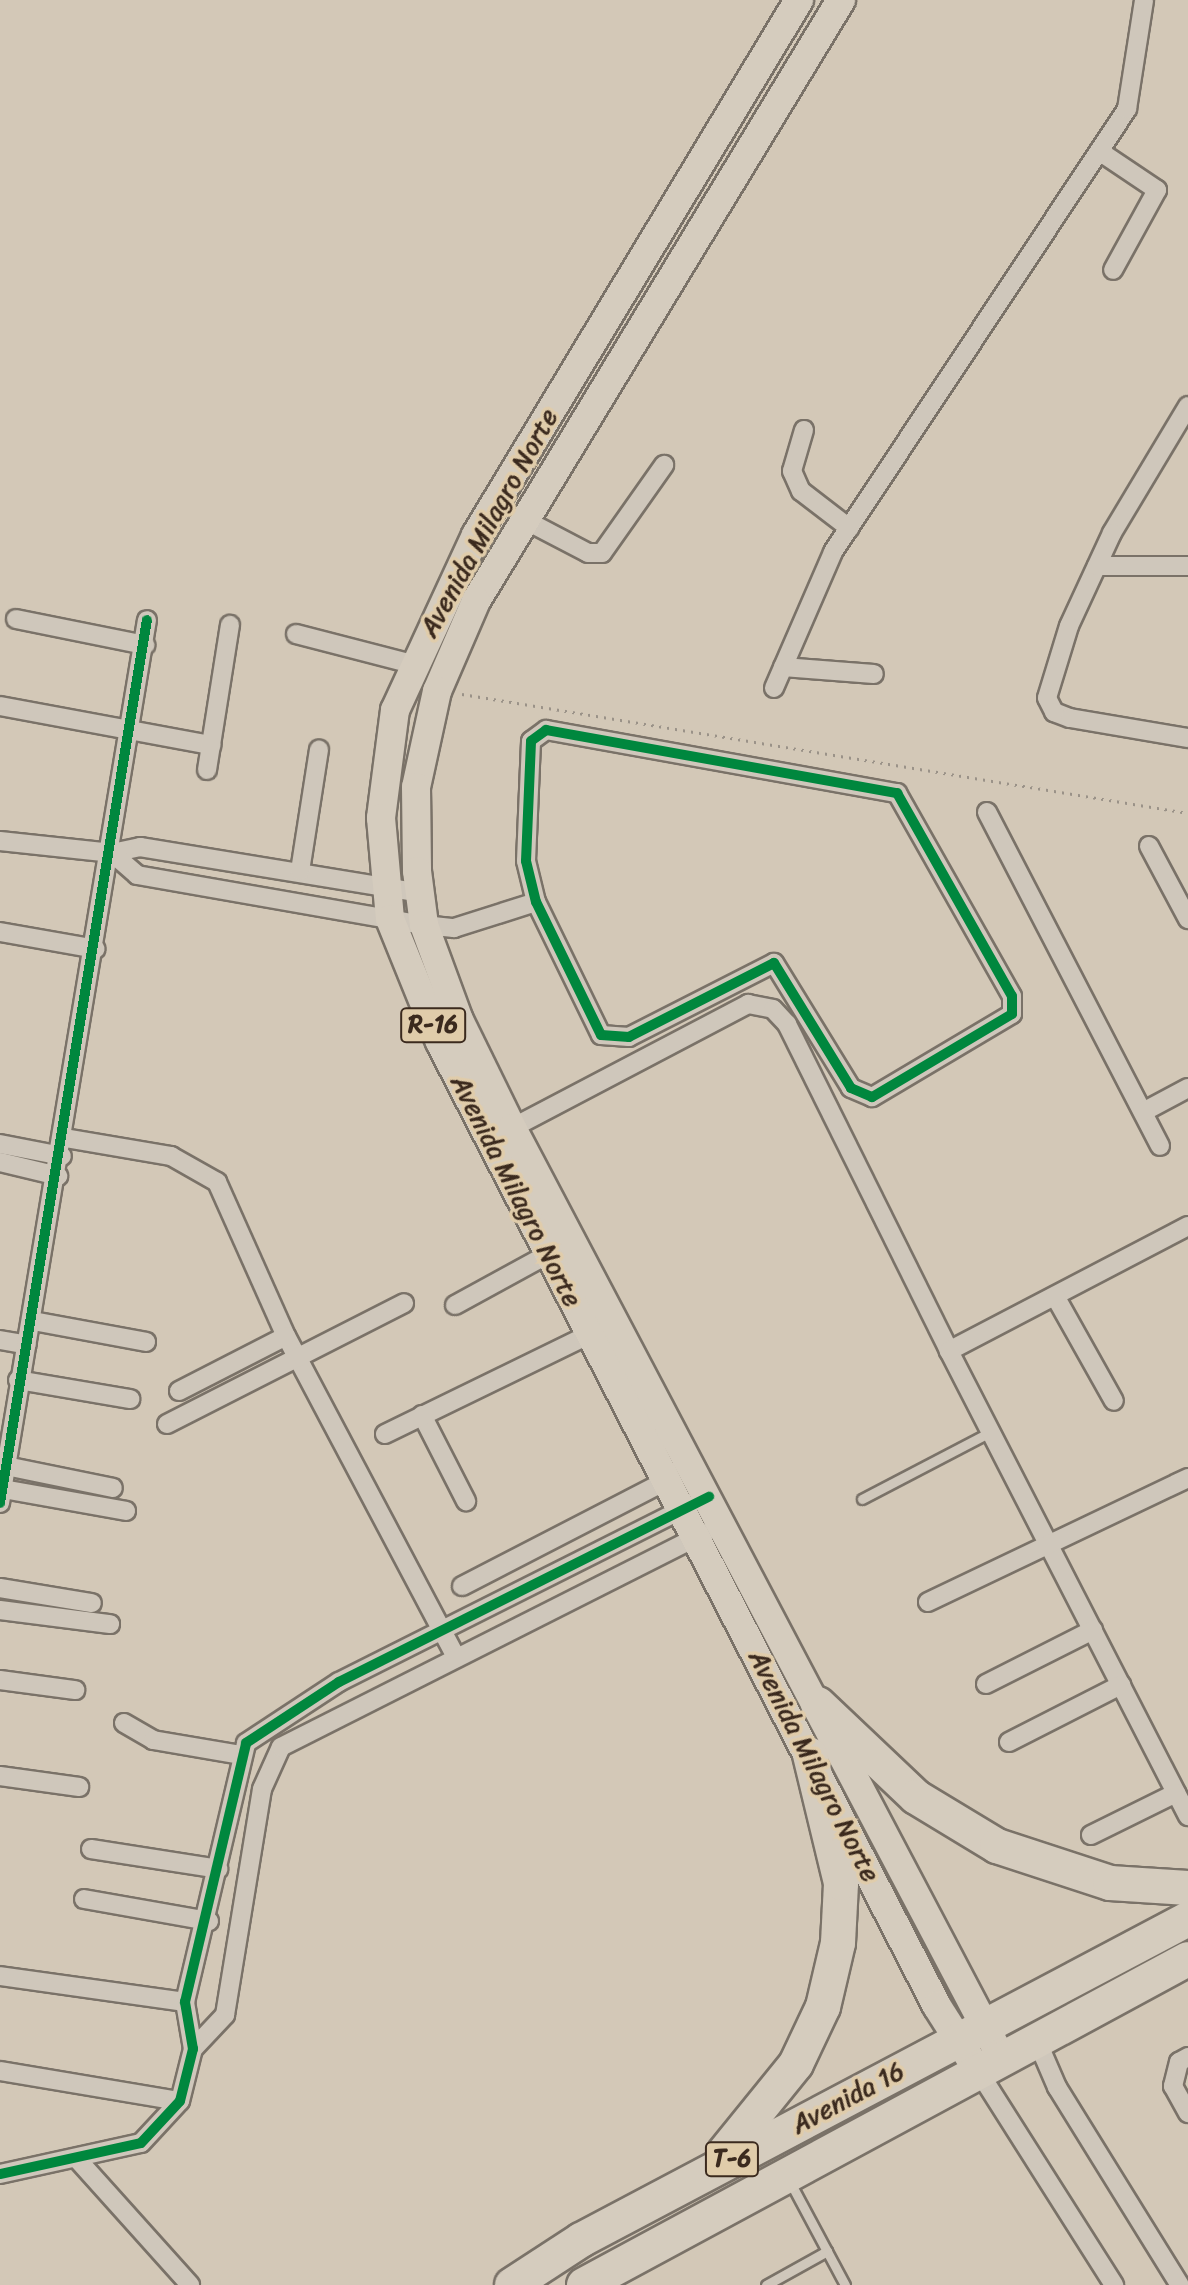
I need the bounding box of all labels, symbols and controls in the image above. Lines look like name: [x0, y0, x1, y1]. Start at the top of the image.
street label: Avenida Milagro Norte: [413, 403, 565, 643]
road number: R-16: [399, 1005, 467, 1045]
street label: Avenida Milagro Norte: [444, 1070, 588, 1312]
street label: Avenida Milagro Norte: [742, 1645, 886, 1887]
street label: Avenida 16: [786, 2055, 910, 2141]
road number: T-6: [704, 2139, 760, 2179]

